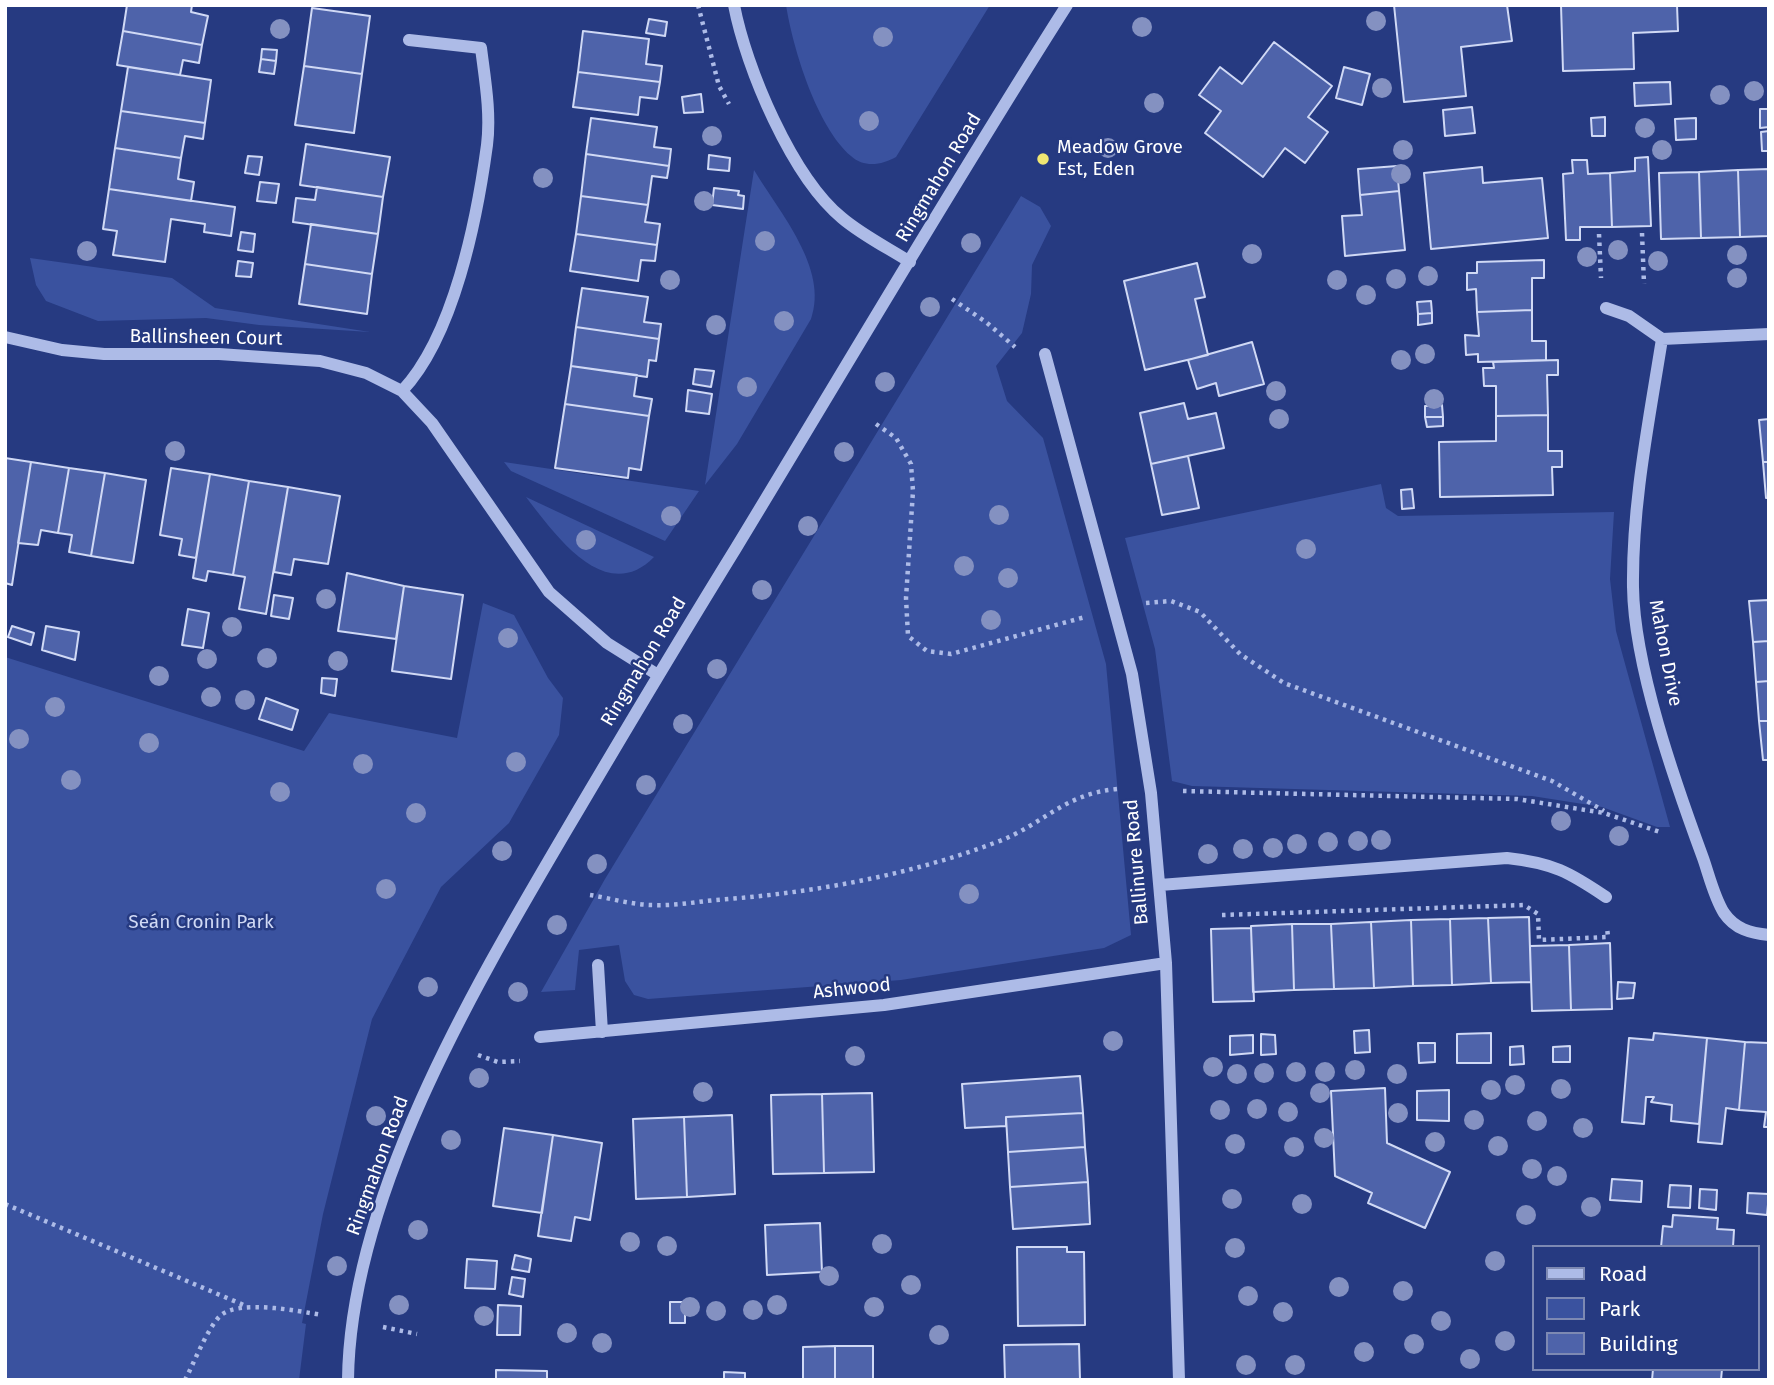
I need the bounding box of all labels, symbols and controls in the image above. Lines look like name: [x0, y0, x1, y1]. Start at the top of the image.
street label: Ringmahon Road: [891, 109, 987, 247]
place label: Meadow Grove Est, Eden: [1057, 137, 1183, 181]
marker: Meadow Grove Est, Eden: [1035, 151, 1051, 167]
street label: Ballinsheen Court: [129, 325, 283, 351]
street label: Ringmahon Road: [596, 593, 692, 731]
street label: Mahon Drive: [1643, 598, 1687, 708]
street label: Ballinure Road: [1120, 798, 1154, 926]
park label: Seán Cronin Park: [128, 912, 274, 934]
street label: Ashwood: [812, 974, 892, 1004]
street label: Ringmahon Road: [342, 1093, 414, 1239]
legend: [1532, 1245, 1760, 1371]
text: Road: [1599, 1261, 1647, 1287]
text: Park: [1599, 1296, 1640, 1322]
text: Building: [1599, 1331, 1678, 1357]

